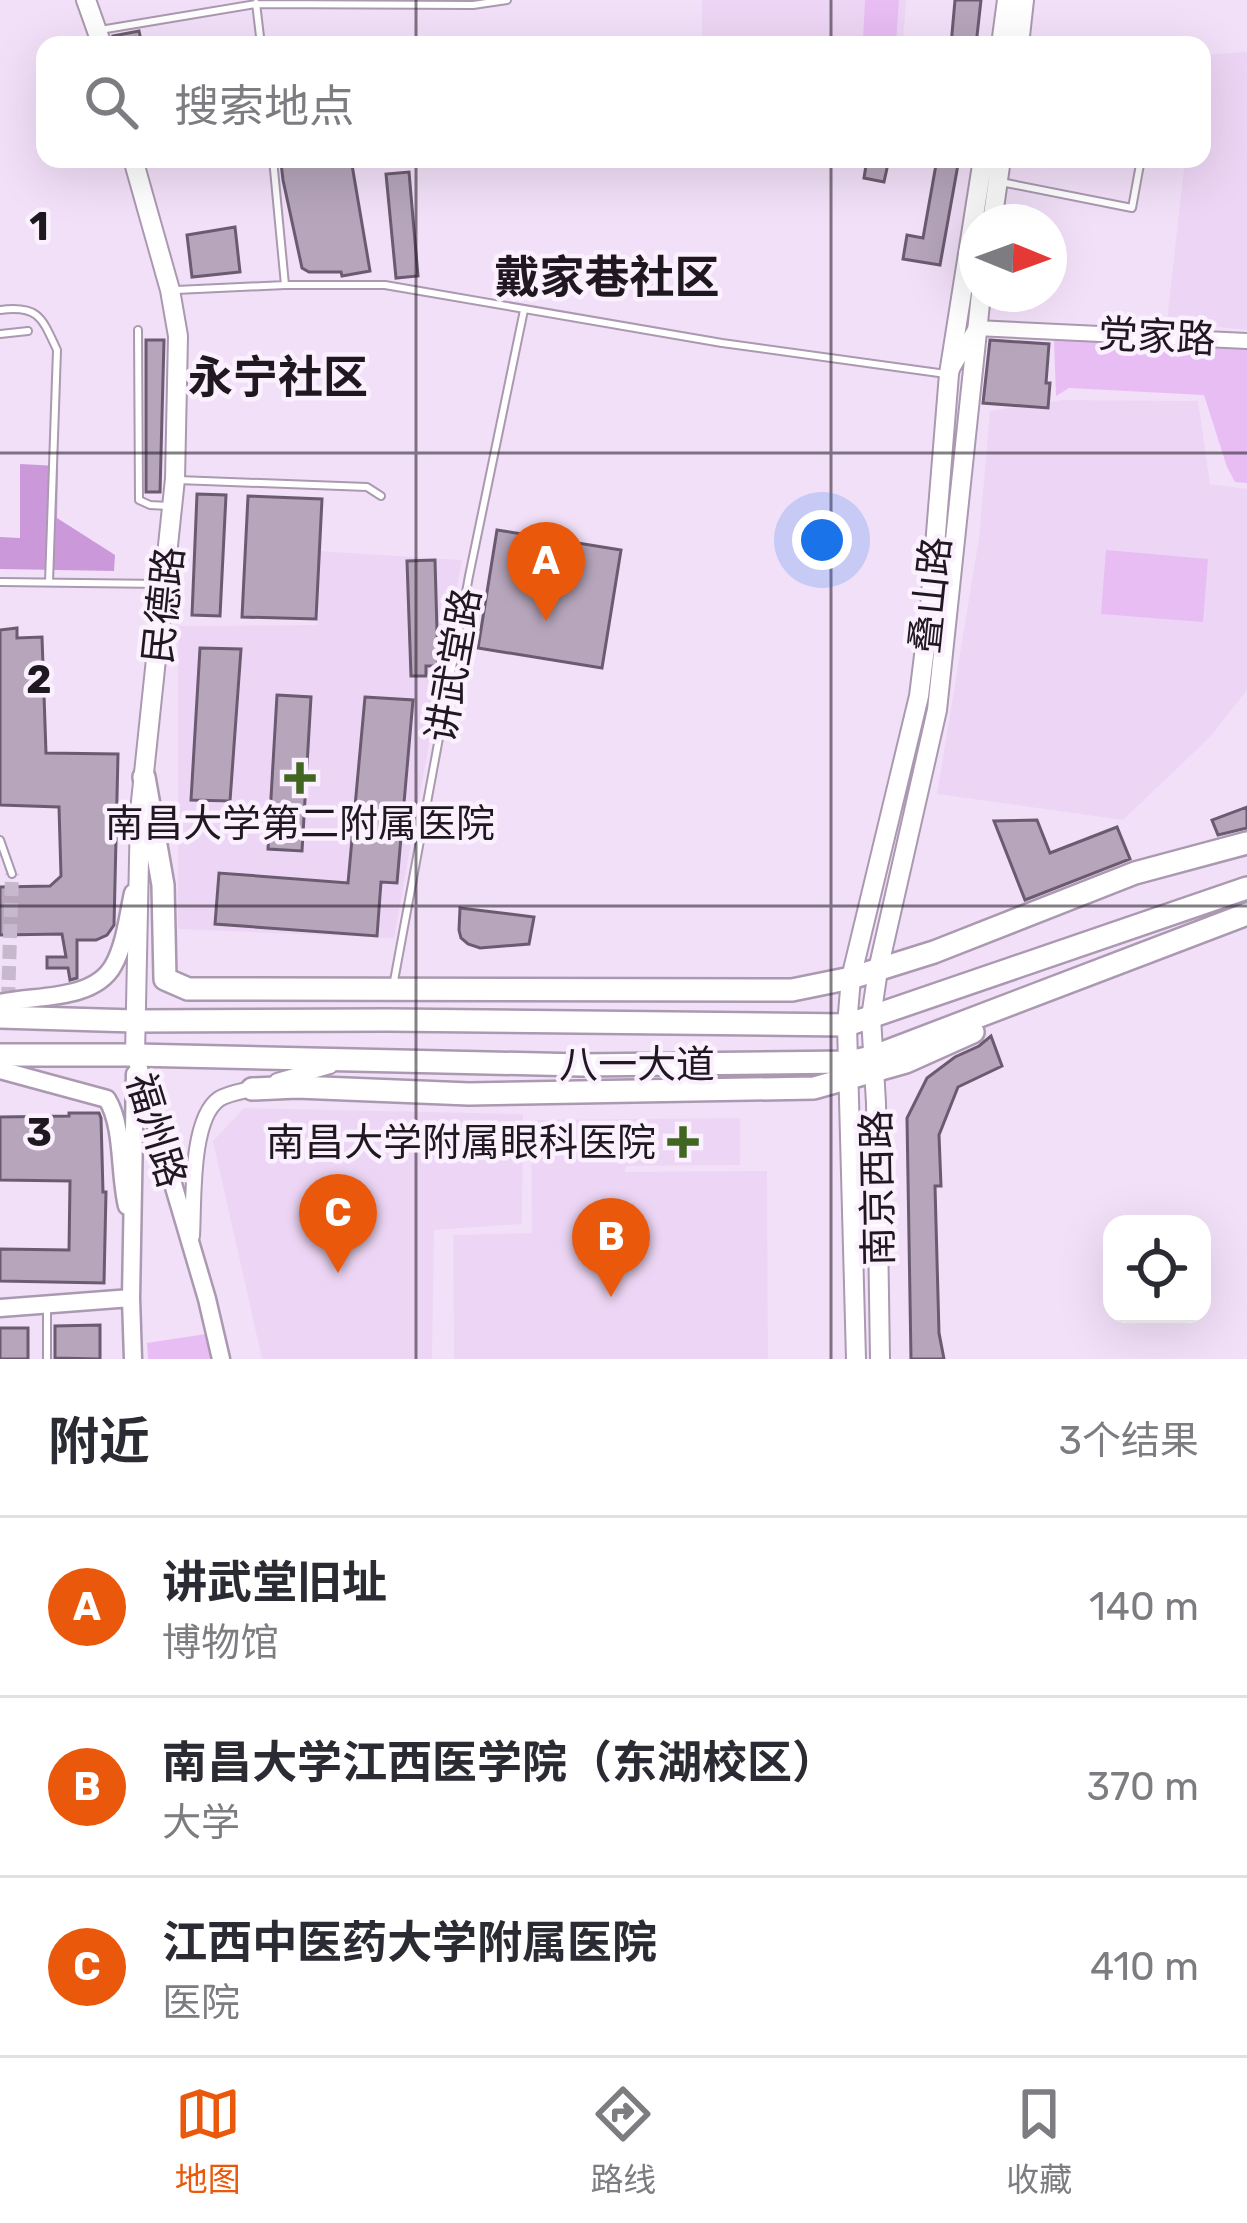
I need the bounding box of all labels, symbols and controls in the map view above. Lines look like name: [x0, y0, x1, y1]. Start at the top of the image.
search box: [36, 36, 1211, 168]
icon: search: [78, 69, 144, 135]
text: 搜索地点: [174, 80, 354, 133]
text: 1: [29, 204, 49, 250]
north arrow: [959, 204, 1067, 312]
district label: 戴家巷社区: [494, 251, 720, 304]
street label: 党家路: [1097, 311, 1217, 363]
district label: 永宁社区: [188, 351, 368, 404]
your location: [792, 510, 852, 570]
pin: A: [507, 522, 585, 621]
street label: 叠山路: [902, 535, 960, 656]
street label: 民德路: [135, 545, 193, 666]
street label: 讲武堂路: [418, 584, 490, 746]
text: 2: [26, 657, 52, 703]
marker: 南昌大学第二附属医院: [284, 762, 316, 794]
place label: 南昌大学第二附属医院: [105, 801, 495, 847]
street label: 八一大道: [559, 1042, 715, 1088]
street label: 福州路: [117, 1068, 195, 1193]
text: 3: [26, 1110, 52, 1156]
street label: 南京西路: [854, 1110, 902, 1266]
place label: 南昌大学附属眼科医院: [266, 1120, 656, 1166]
marker: 南昌大学附属眼科医院: [667, 1126, 699, 1158]
pin: C: [299, 1174, 377, 1273]
pin: B: [572, 1198, 650, 1297]
map controls: [1103, 1215, 1211, 1323]
button: locate: [1103, 1215, 1211, 1323]
text: 附近: [48, 1411, 150, 1472]
text: 3个结果: [1059, 1418, 1199, 1464]
text: 讲武堂旧址: [162, 1556, 387, 1609]
text: A: [73, 1584, 101, 1630]
text: 140 m: [1089, 1584, 1199, 1630]
text: 博物馆: [162, 1620, 279, 1666]
text: 南昌大学江西医学院（东湖校区）: [162, 1736, 837, 1789]
text: B: [73, 1764, 101, 1810]
text: 370 m: [1087, 1764, 1199, 1810]
text: 大学: [162, 1800, 240, 1846]
text: 江西中医药大学附属医院: [162, 1916, 657, 1969]
text: C: [73, 1944, 101, 1990]
text: 410 m: [1090, 1944, 1199, 1990]
text: 医院: [162, 1980, 240, 2026]
tab: 地图: [175, 2081, 241, 2201]
tab: 路线: [590, 2081, 656, 2201]
tab: 收藏: [1006, 2081, 1072, 2201]

